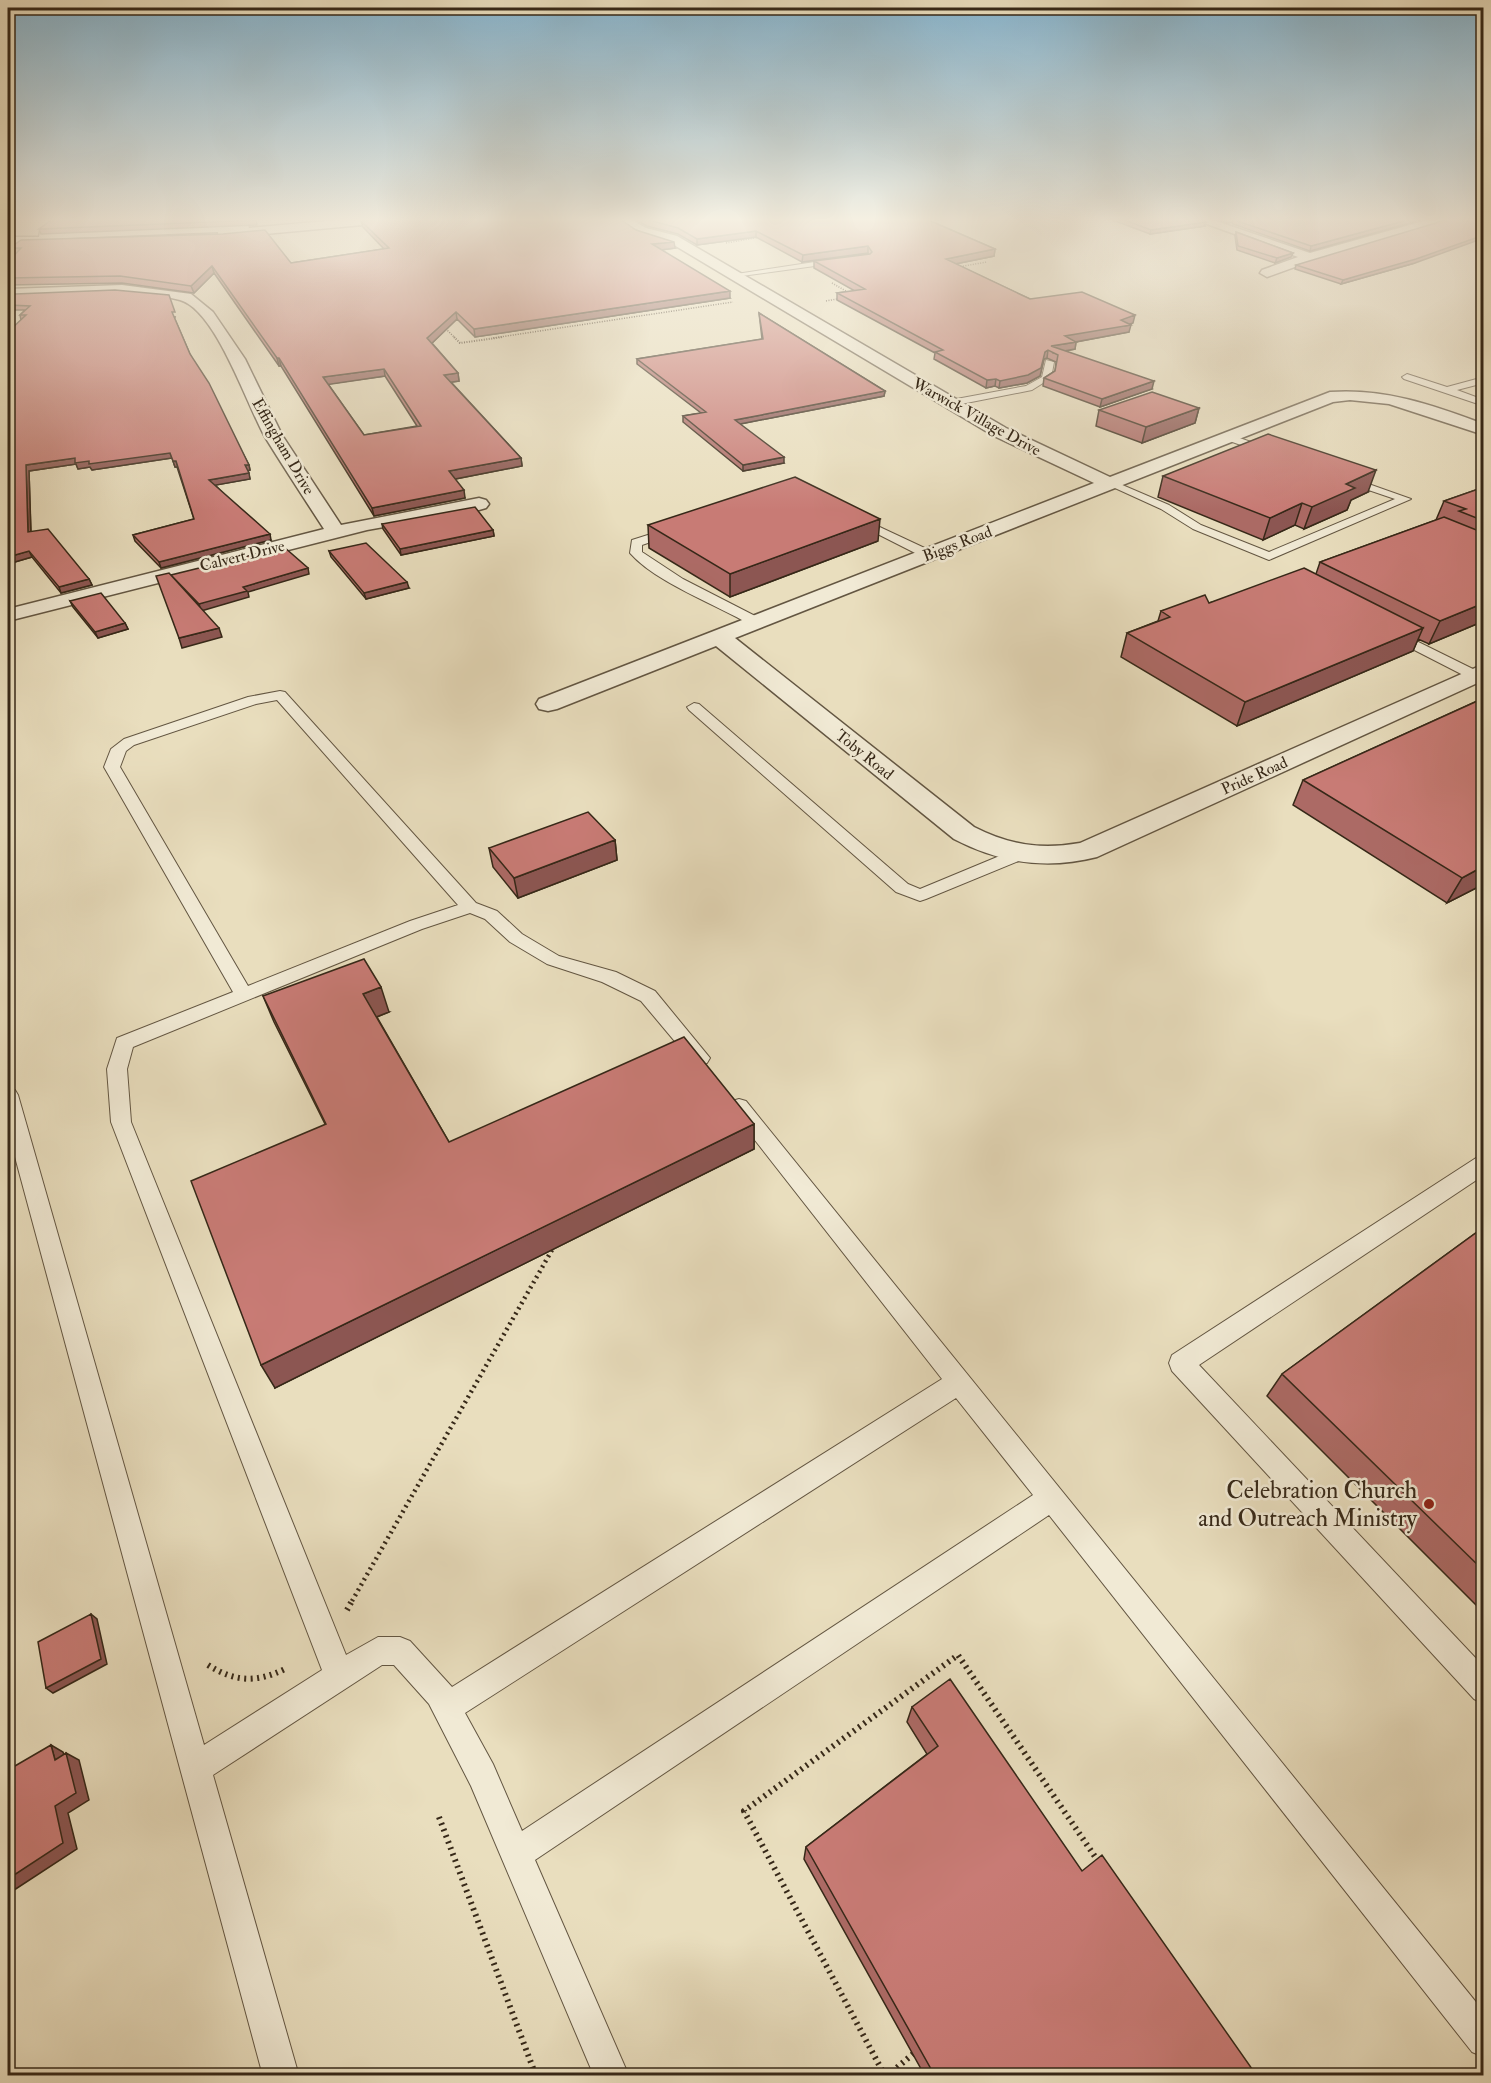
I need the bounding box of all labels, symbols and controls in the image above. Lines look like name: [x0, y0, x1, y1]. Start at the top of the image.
street label: Warwick Village Drive: [908, 373, 1045, 461]
street label: Effingham Drive: [247, 395, 319, 499]
street label: Biggs Road: [920, 522, 995, 566]
street label: Calvert Drive: [198, 536, 287, 576]
street label: Toby Road: [831, 725, 898, 784]
street label: Pride Road: [1218, 752, 1291, 799]
place label: Celebration Church and Outreach Ministry: [1198, 1475, 1417, 1534]
marker: Celebration Church and Outreach Ministry: [1422, 1497, 1436, 1511]

